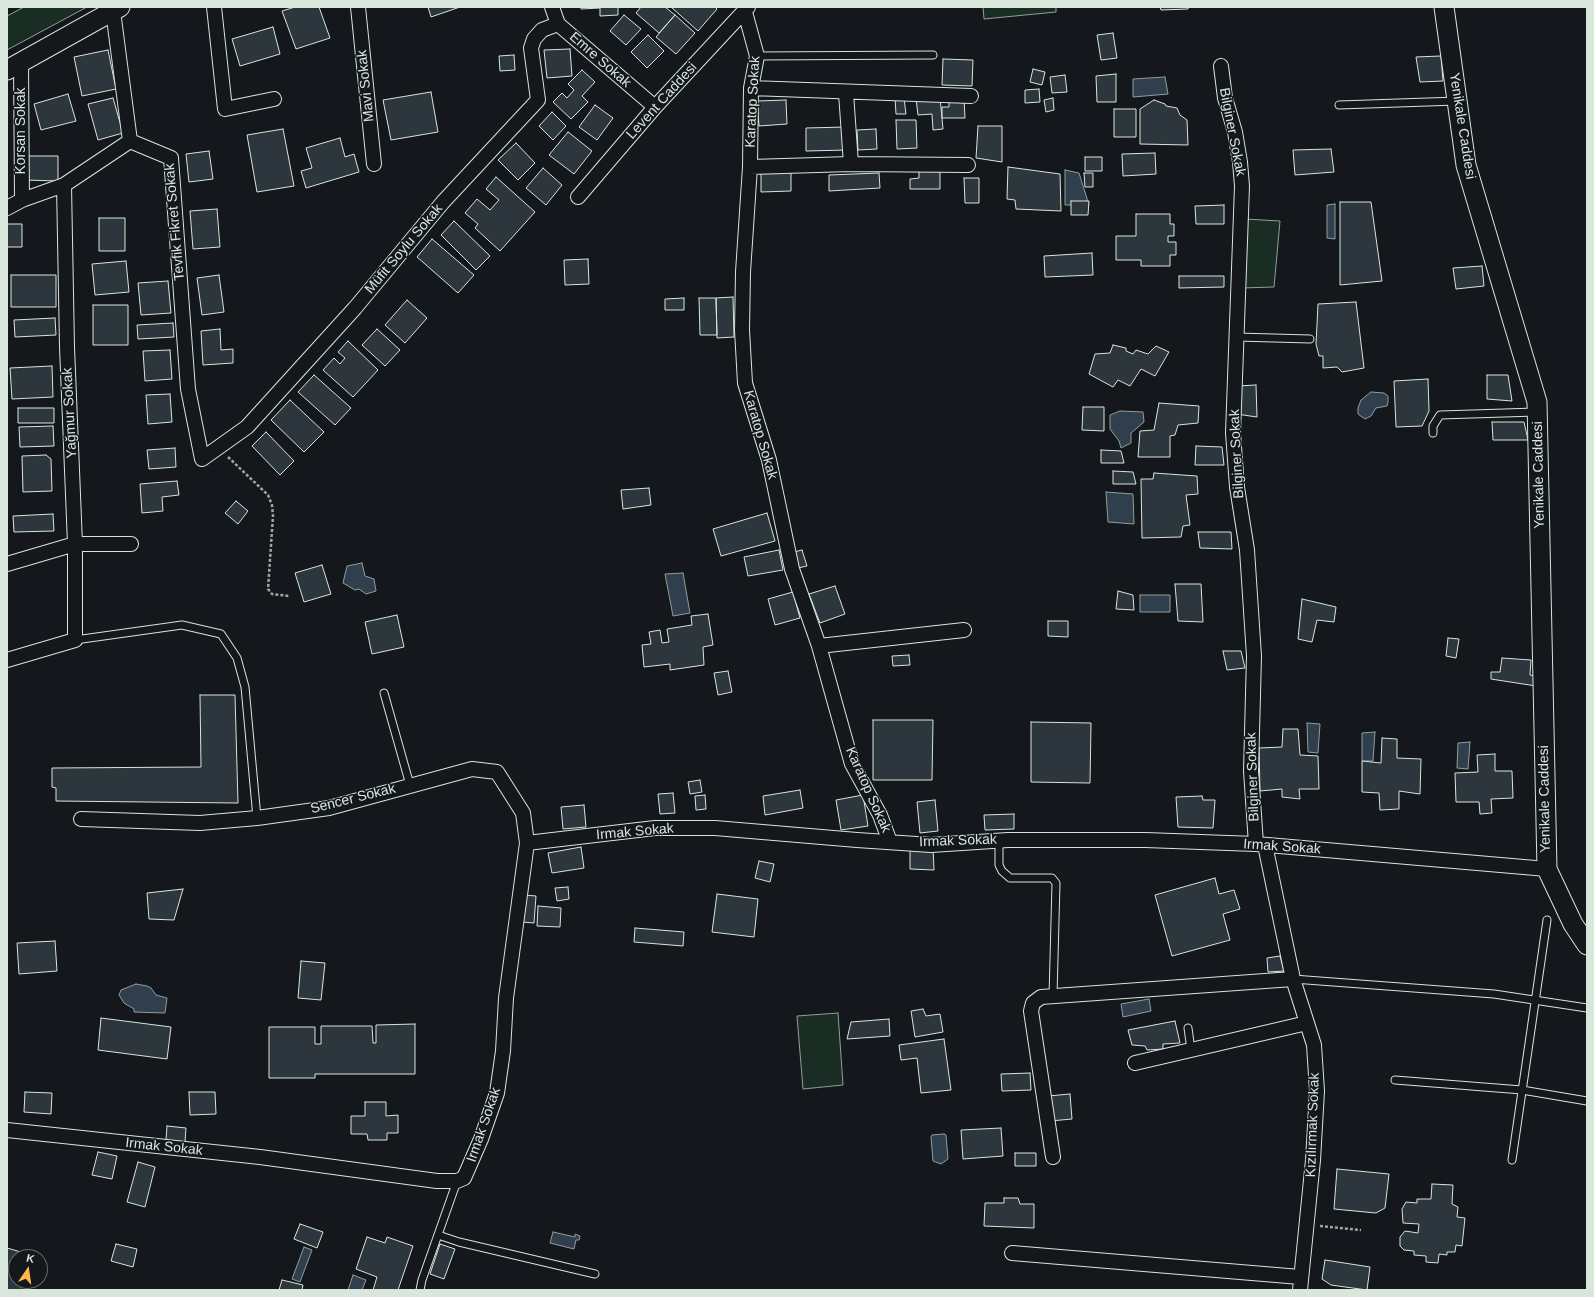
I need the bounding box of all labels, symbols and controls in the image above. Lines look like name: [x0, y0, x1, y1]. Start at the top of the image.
street label: Emre Sokak: [566, 29, 634, 91]
street label: Mavi Sokak: [354, 49, 378, 123]
street label: Karatop Sokak: [742, 56, 764, 148]
street label: Levent Caddesi: [623, 59, 701, 143]
street label: Yenikale Caddesi: [1445, 72, 1479, 180]
street label: Bilginer Sokak: [1215, 86, 1249, 178]
street label: Korsan Sokak: [13, 87, 29, 175]
street label: Tevfik Fikret Sokak: [162, 163, 188, 281]
street label: Müfit Soylu Sokak: [362, 201, 446, 297]
street label: Yağmur Sokak: [59, 367, 81, 459]
street label: Karatop Sokak: [739, 389, 781, 481]
street label: Bilginer Sokak: [1226, 409, 1248, 499]
street label: Yenikale Caddesi: [1530, 421, 1548, 529]
street label: Bilginer Sokak: [1243, 732, 1263, 822]
street label: Karatop Sokak: [842, 745, 894, 835]
street label: Yenikale Caddesi: [1536, 745, 1554, 853]
street label: Sencer Sokak: [309, 780, 397, 818]
street label: Irmak Sokak: [596, 820, 674, 844]
street label: Irmak Sokak: [919, 831, 997, 851]
street label: Irmak Sokak: [1243, 836, 1321, 858]
street label: Kızılırmak Sokak: [1303, 1072, 1323, 1178]
street label: Irmak Sokak: [463, 1085, 505, 1165]
street label: Irmak Sokak: [124, 1135, 204, 1159]
north arrow: [8, 1249, 48, 1289]
text: K: [25, 1252, 36, 1265]

